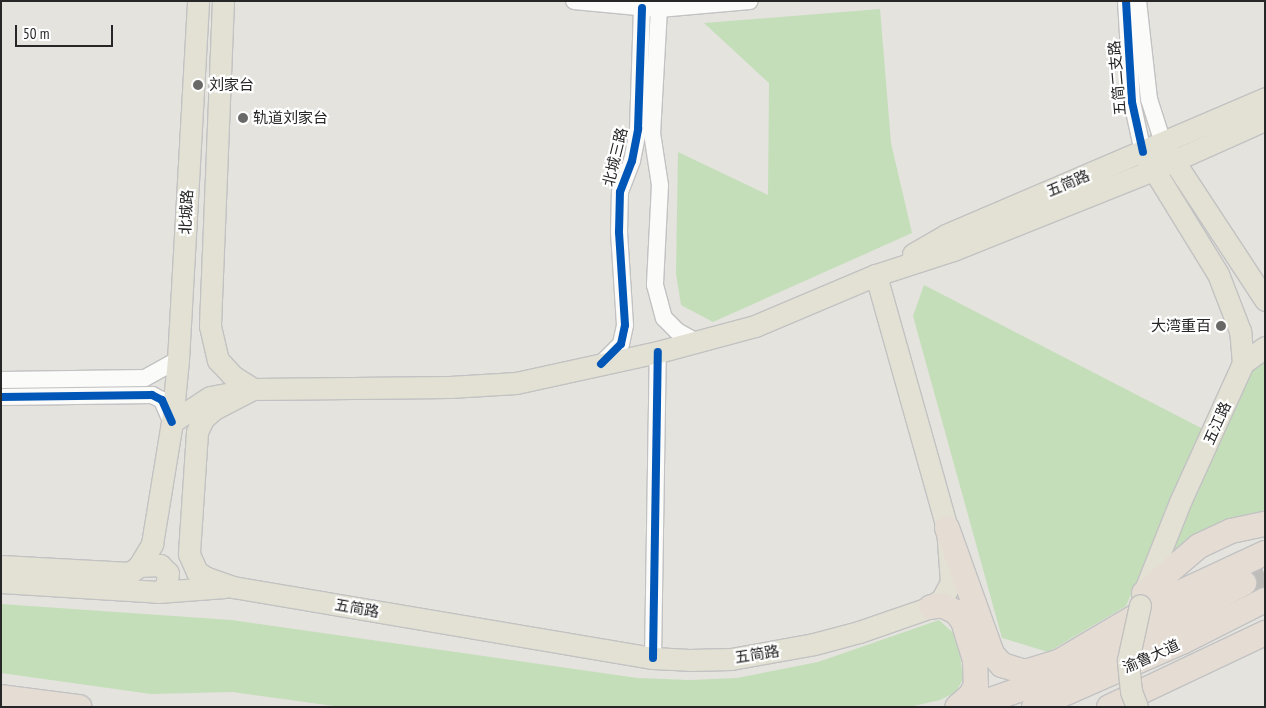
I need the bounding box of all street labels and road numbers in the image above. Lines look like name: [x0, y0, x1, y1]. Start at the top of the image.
street label: 五简二支路: [1105, 40, 1129, 116]
street label: 北城三路: [599, 126, 631, 188]
street label: 五简路: [1044, 166, 1092, 200]
street label: 北城路: [176, 189, 196, 235]
street label: 五江路: [1200, 399, 1234, 447]
street label: 五简路: [333, 595, 381, 621]
street label: 渝鲁大道: [1120, 636, 1182, 676]
street label: 五简路: [733, 642, 781, 666]

